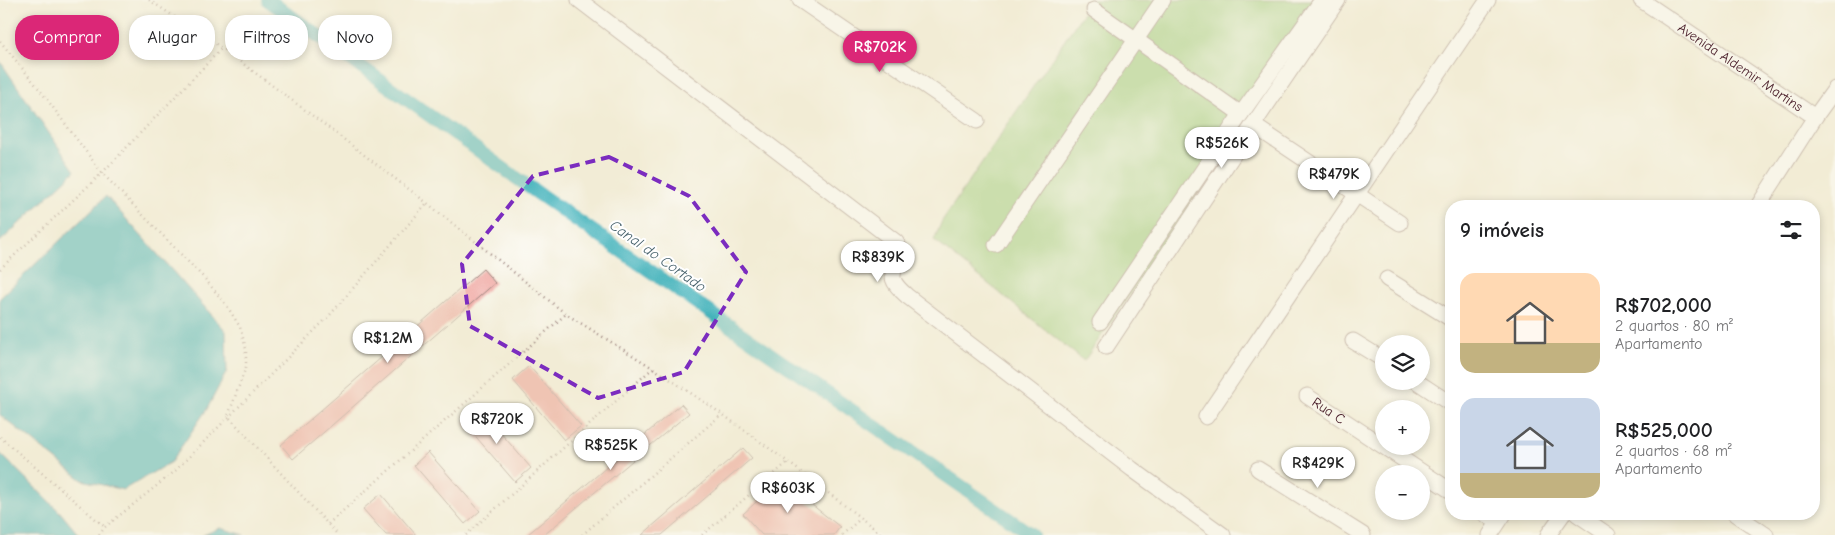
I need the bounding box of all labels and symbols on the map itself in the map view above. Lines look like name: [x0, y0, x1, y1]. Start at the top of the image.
street label: Avenida Aldemir Martins: [1675, 19, 1806, 116]
pin: R$702K: [839, 30, 921, 73]
pin: R$526K: [1181, 126, 1263, 169]
pin: R$479K: [1293, 158, 1375, 200]
water label: Canal do Cortado: [606, 216, 710, 296]
pin: R$839K: [837, 240, 919, 283]
pin: R$1.2M: [347, 322, 429, 364]
street label: Rua C: [1309, 394, 1348, 428]
pin: R$720K: [456, 402, 538, 445]
pin: R$525K: [570, 428, 652, 471]
pin: R$429K: [1277, 446, 1359, 489]
pin: R$603K: [747, 472, 829, 514]

